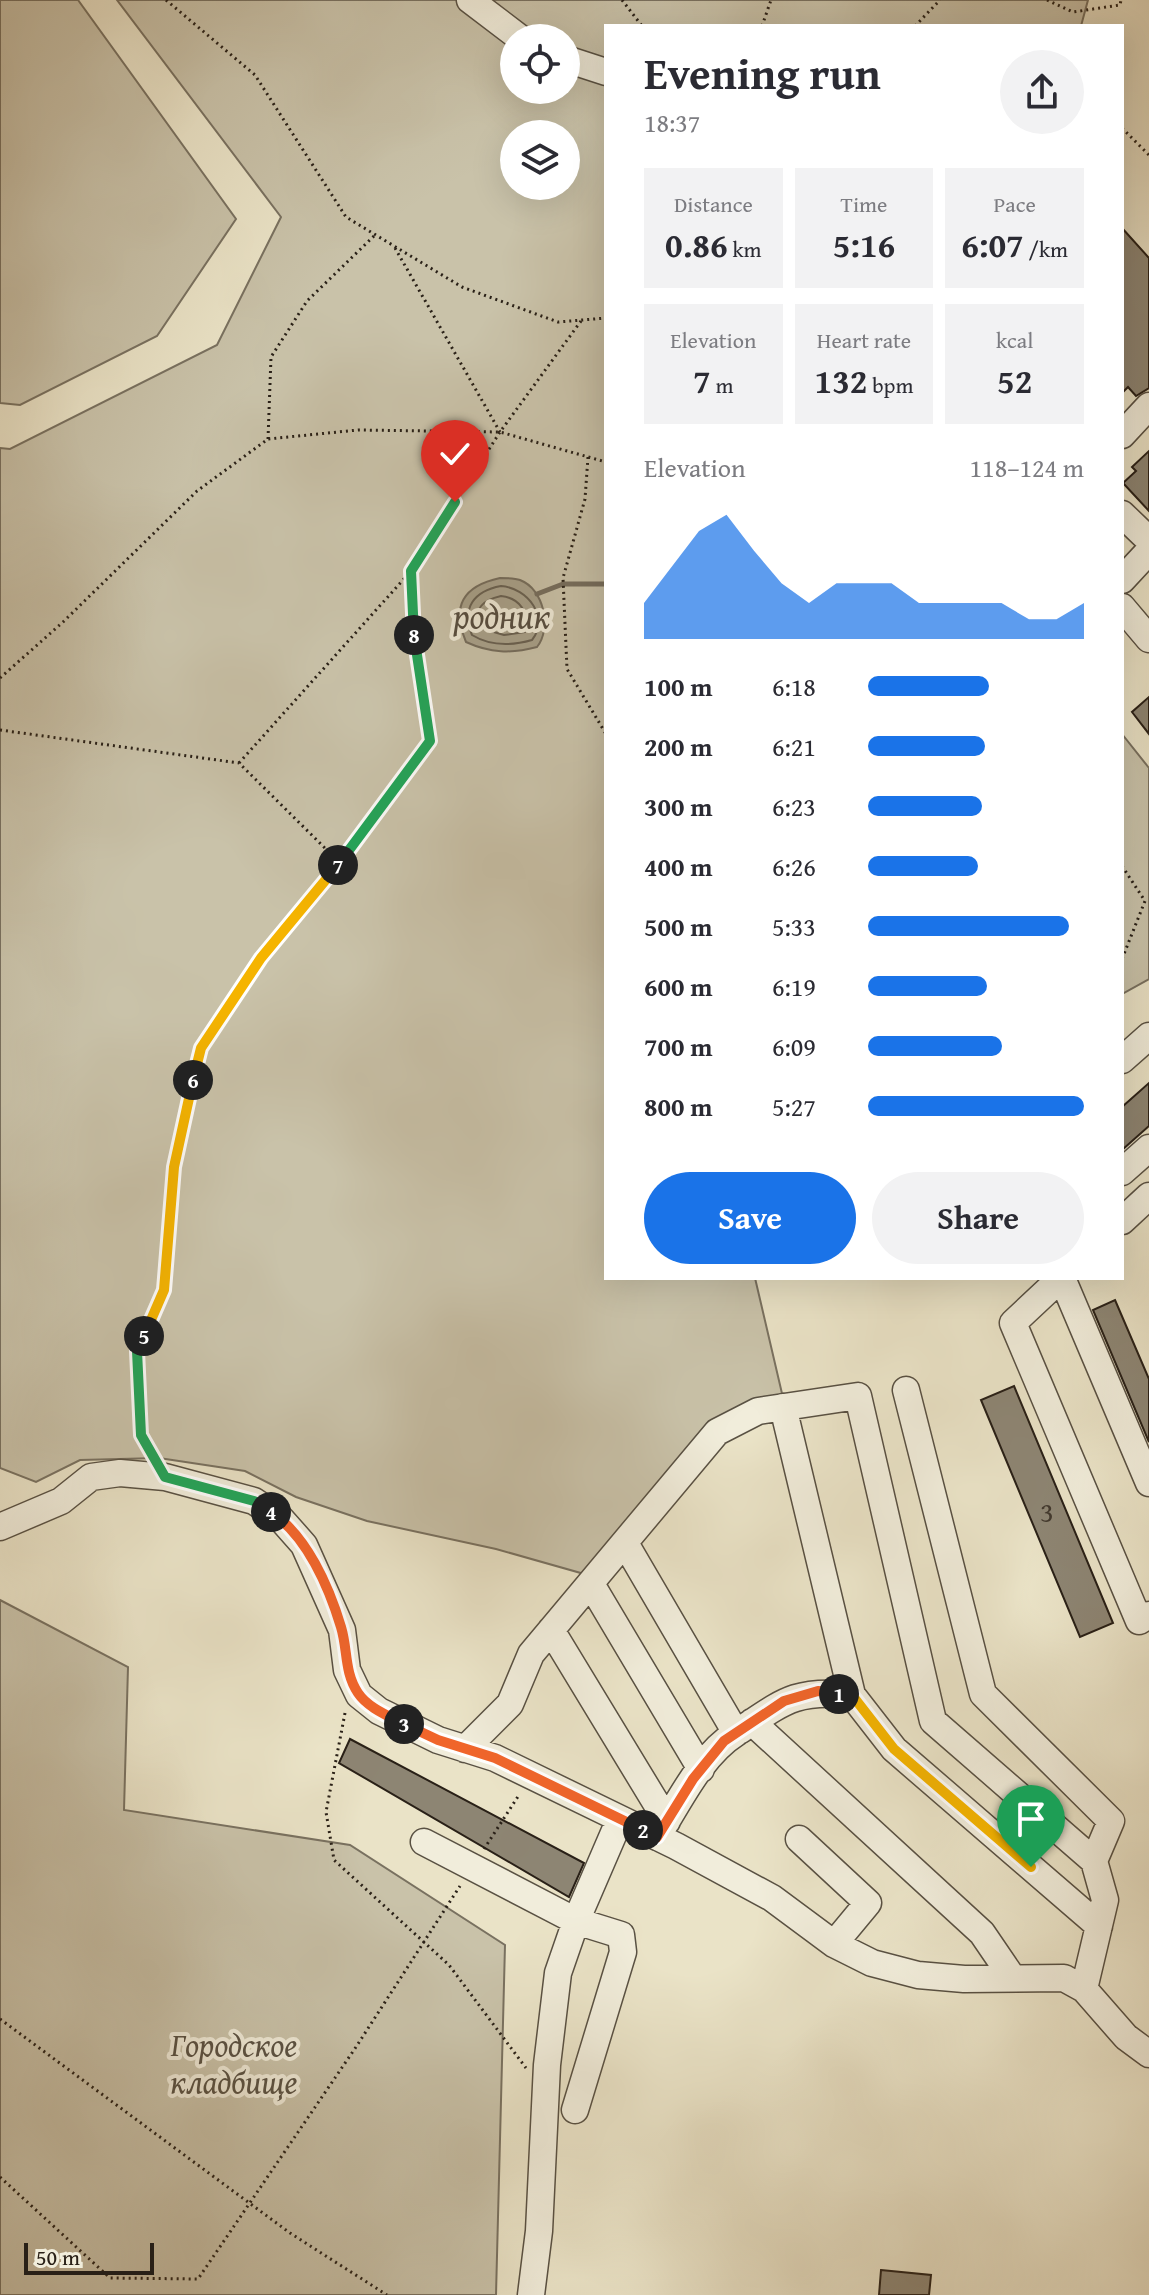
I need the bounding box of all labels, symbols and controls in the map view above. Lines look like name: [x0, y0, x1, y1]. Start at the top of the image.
map controls: [500, 24, 580, 200]
button: locate: [500, 24, 580, 104]
text: Evening run: [644, 41, 881, 105]
button: share: [1000, 50, 1084, 134]
text: 18:37: [644, 103, 700, 142]
button: layers: [500, 120, 580, 200]
text: Distance: [674, 188, 753, 220]
text: Time: [841, 188, 887, 220]
text: Pace: [994, 188, 1036, 220]
text: 0.86: [665, 220, 728, 269]
text: 5:16: [833, 220, 895, 269]
text: 6:07: [961, 220, 1024, 269]
text: km: [728, 233, 762, 265]
text: /km: [1024, 233, 1068, 265]
text: Elevation: [670, 324, 756, 356]
text: Heart rate: [817, 324, 911, 356]
text: kcal: [996, 324, 1033, 356]
text: 7: [693, 356, 711, 405]
text: 132: [815, 356, 867, 405]
text: 52: [997, 356, 1032, 405]
text: m: [711, 369, 734, 401]
text: bpm: [867, 369, 913, 401]
pin: [421, 420, 489, 502]
icon: check: [433, 432, 477, 476]
text: Elevation: [644, 448, 746, 487]
text: 118–124 m: [970, 448, 1084, 487]
water label: родник: [452, 591, 551, 640]
pin: 8: [394, 615, 434, 655]
text: 8: [408, 619, 420, 651]
text: 100 m: [644, 667, 712, 706]
text: 6:18: [772, 667, 816, 706]
text: 200 m: [644, 727, 712, 766]
text: 6:21: [772, 727, 816, 766]
text: 300 m: [644, 787, 712, 826]
text: 6:23: [772, 787, 816, 826]
pin: 7: [318, 845, 358, 885]
text: 400 m: [644, 847, 712, 886]
text: 6:26: [772, 847, 816, 886]
text: 7: [332, 849, 344, 881]
text: 500 m: [644, 907, 712, 946]
text: 5:33: [772, 907, 816, 946]
text: 600 m: [644, 967, 712, 1006]
text: 6:19: [772, 967, 816, 1006]
text: 700 m: [644, 1027, 712, 1066]
text: 6:09: [772, 1027, 816, 1066]
pin: 6: [173, 1060, 213, 1100]
text: 6: [187, 1064, 199, 1096]
text: 800 m: [644, 1087, 712, 1126]
text: 5:27: [772, 1087, 816, 1126]
button: Save: [644, 1172, 856, 1264]
button: Share: [872, 1172, 1084, 1264]
pin: 5: [124, 1316, 164, 1356]
text: 5: [138, 1320, 150, 1352]
house number: 3: [1040, 1491, 1054, 1532]
pin: 4: [251, 1492, 291, 1532]
text: 4: [265, 1496, 277, 1528]
pin: 1: [819, 1674, 859, 1714]
text: 1: [833, 1678, 845, 1710]
pin: 3: [384, 1704, 424, 1744]
text: 3: [398, 1708, 410, 1740]
pin: [997, 1785, 1065, 1867]
icon: arrive: [1009, 1797, 1053, 1841]
pin: 2: [623, 1810, 663, 1850]
text: 2: [637, 1814, 649, 1846]
park label: Городское кладбище: [170, 2021, 298, 2105]
scale bar: [24, 2239, 154, 2275]
text: 50 m: [36, 2241, 80, 2273]

